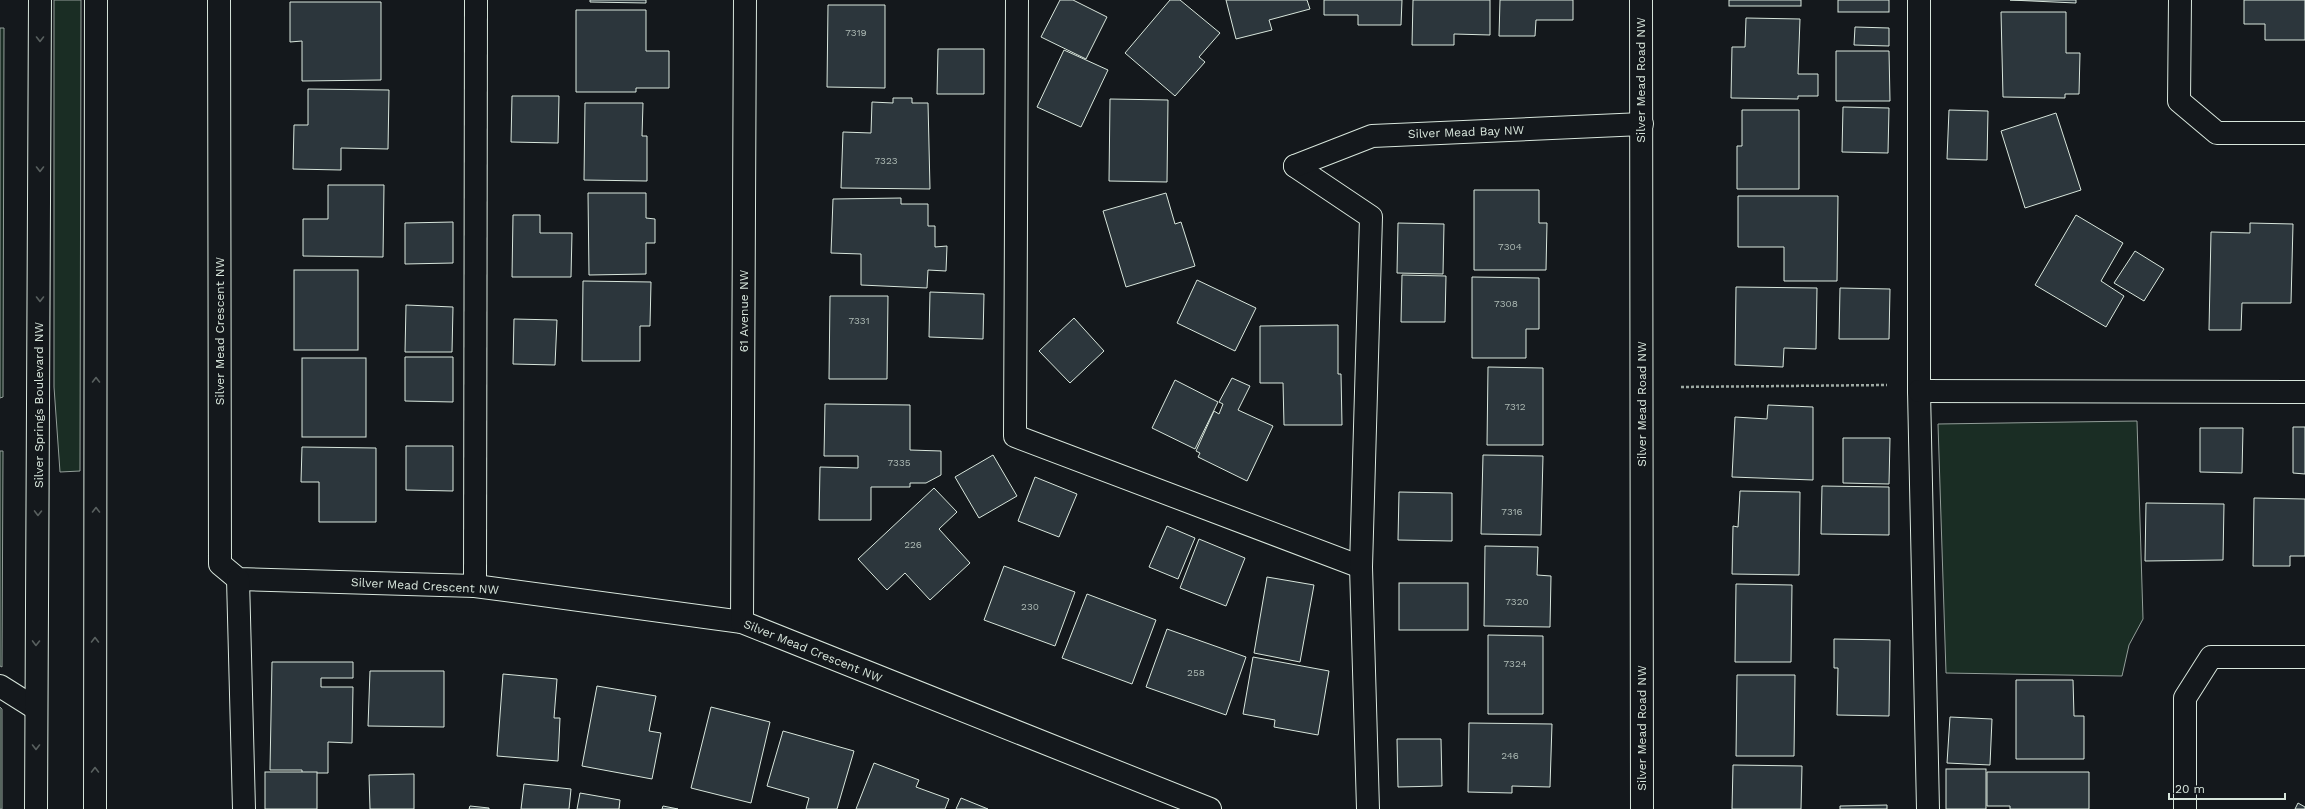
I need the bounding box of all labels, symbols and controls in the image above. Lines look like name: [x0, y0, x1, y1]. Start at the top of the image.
street label: Silver Mead Road NW: [1634, 17, 1648, 143]
house number: 7319: [845, 27, 867, 38]
one-way arrow: [36, 36, 44, 42]
street label: Silver Mead Bay NW: [1408, 123, 1525, 141]
house number: 7323: [874, 155, 898, 166]
one-way arrow: [36, 166, 44, 172]
house number: 7304: [1498, 241, 1522, 252]
street label: Silver Mead Crescent NW: [213, 256, 227, 405]
street label: 61 Avenue NW: [737, 269, 751, 352]
one-way arrow: [35, 296, 44, 302]
house number: 7308: [1494, 298, 1518, 309]
house number: 7331: [848, 315, 870, 326]
street label: Silver Springs Boulevard NW: [32, 322, 46, 488]
street label: Silver Mead Road NW: [1635, 341, 1649, 467]
one-way arrow: [92, 377, 100, 383]
house number: 7312: [1504, 401, 1526, 412]
house number: 7335: [887, 457, 911, 468]
house number: 7316: [1501, 506, 1523, 517]
one-way arrow: [92, 507, 100, 513]
one-way arrow: [34, 510, 42, 516]
house number: 226: [904, 539, 922, 550]
street label: Silver Mead Crescent NW: [351, 575, 500, 597]
house number: 7320: [1505, 596, 1529, 607]
house number: 230: [1021, 601, 1039, 612]
street label: Silver Mead Crescent NW: [742, 617, 885, 685]
one-way arrow: [91, 637, 99, 643]
one-way arrow: [32, 640, 40, 646]
house number: 7324: [1503, 658, 1527, 669]
street label: Silver Mead Road NW: [1635, 665, 1649, 791]
house number: 258: [1187, 667, 1205, 678]
one-way arrow: [31, 744, 40, 750]
house number: 246: [1501, 750, 1519, 761]
one-way arrow: [91, 767, 99, 773]
scale bar: [2169, 775, 2285, 801]
text: 20 m: [2175, 782, 2205, 796]

